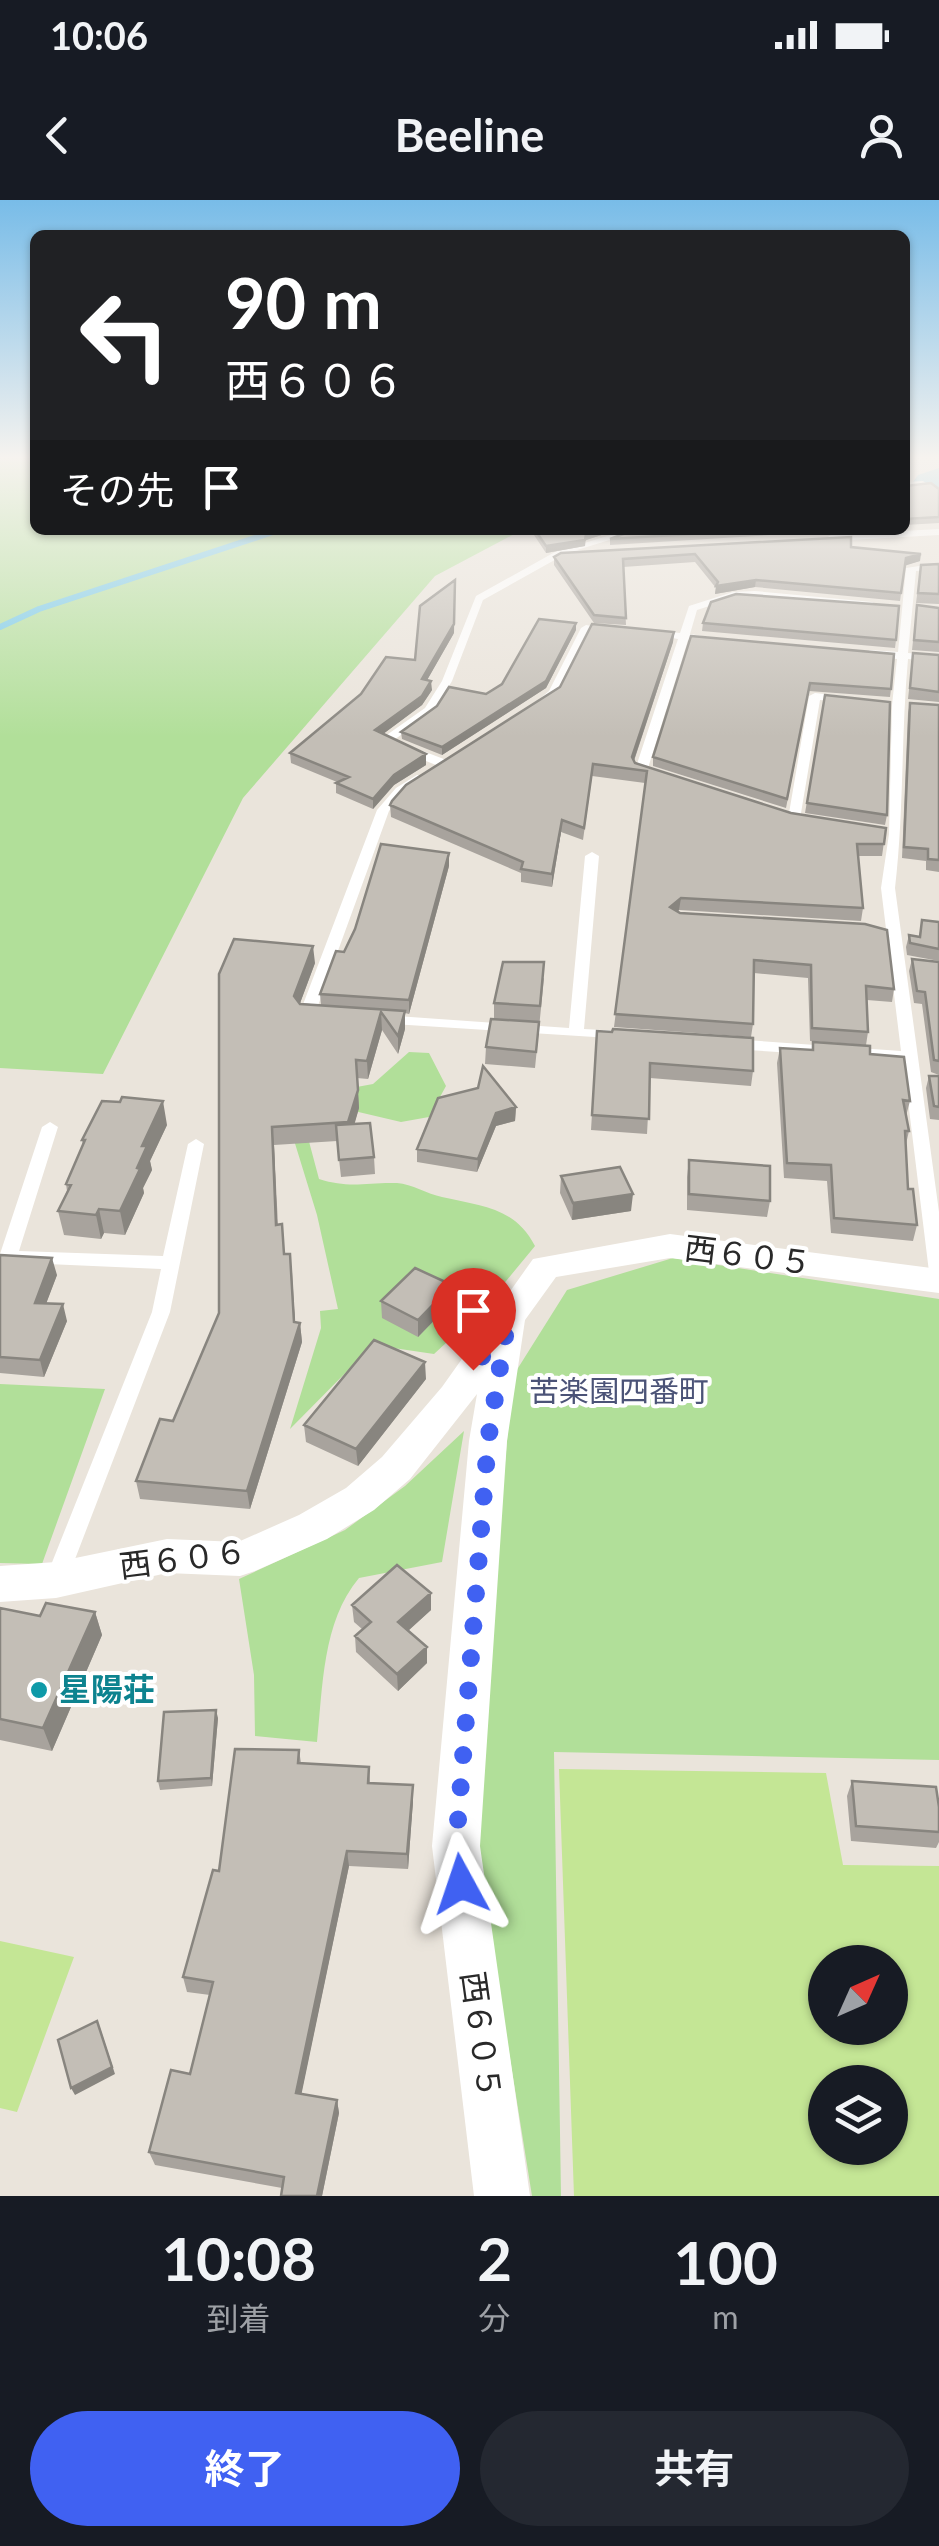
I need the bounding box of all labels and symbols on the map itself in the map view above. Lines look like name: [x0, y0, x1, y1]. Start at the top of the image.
street label: 西６０５: [682, 1227, 814, 1282]
pin: [431, 1268, 516, 1371]
district label: 苦楽園四番町: [529, 1372, 709, 1408]
street label: 西６０６: [117, 1530, 249, 1585]
place label: 星陽荘: [59, 1669, 155, 1708]
marker: 星陽荘: [28, 1679, 50, 1701]
position arrow: [409, 1832, 513, 1936]
north arrow: [808, 1945, 908, 2045]
street label: 西６０５: [454, 1969, 511, 2101]

